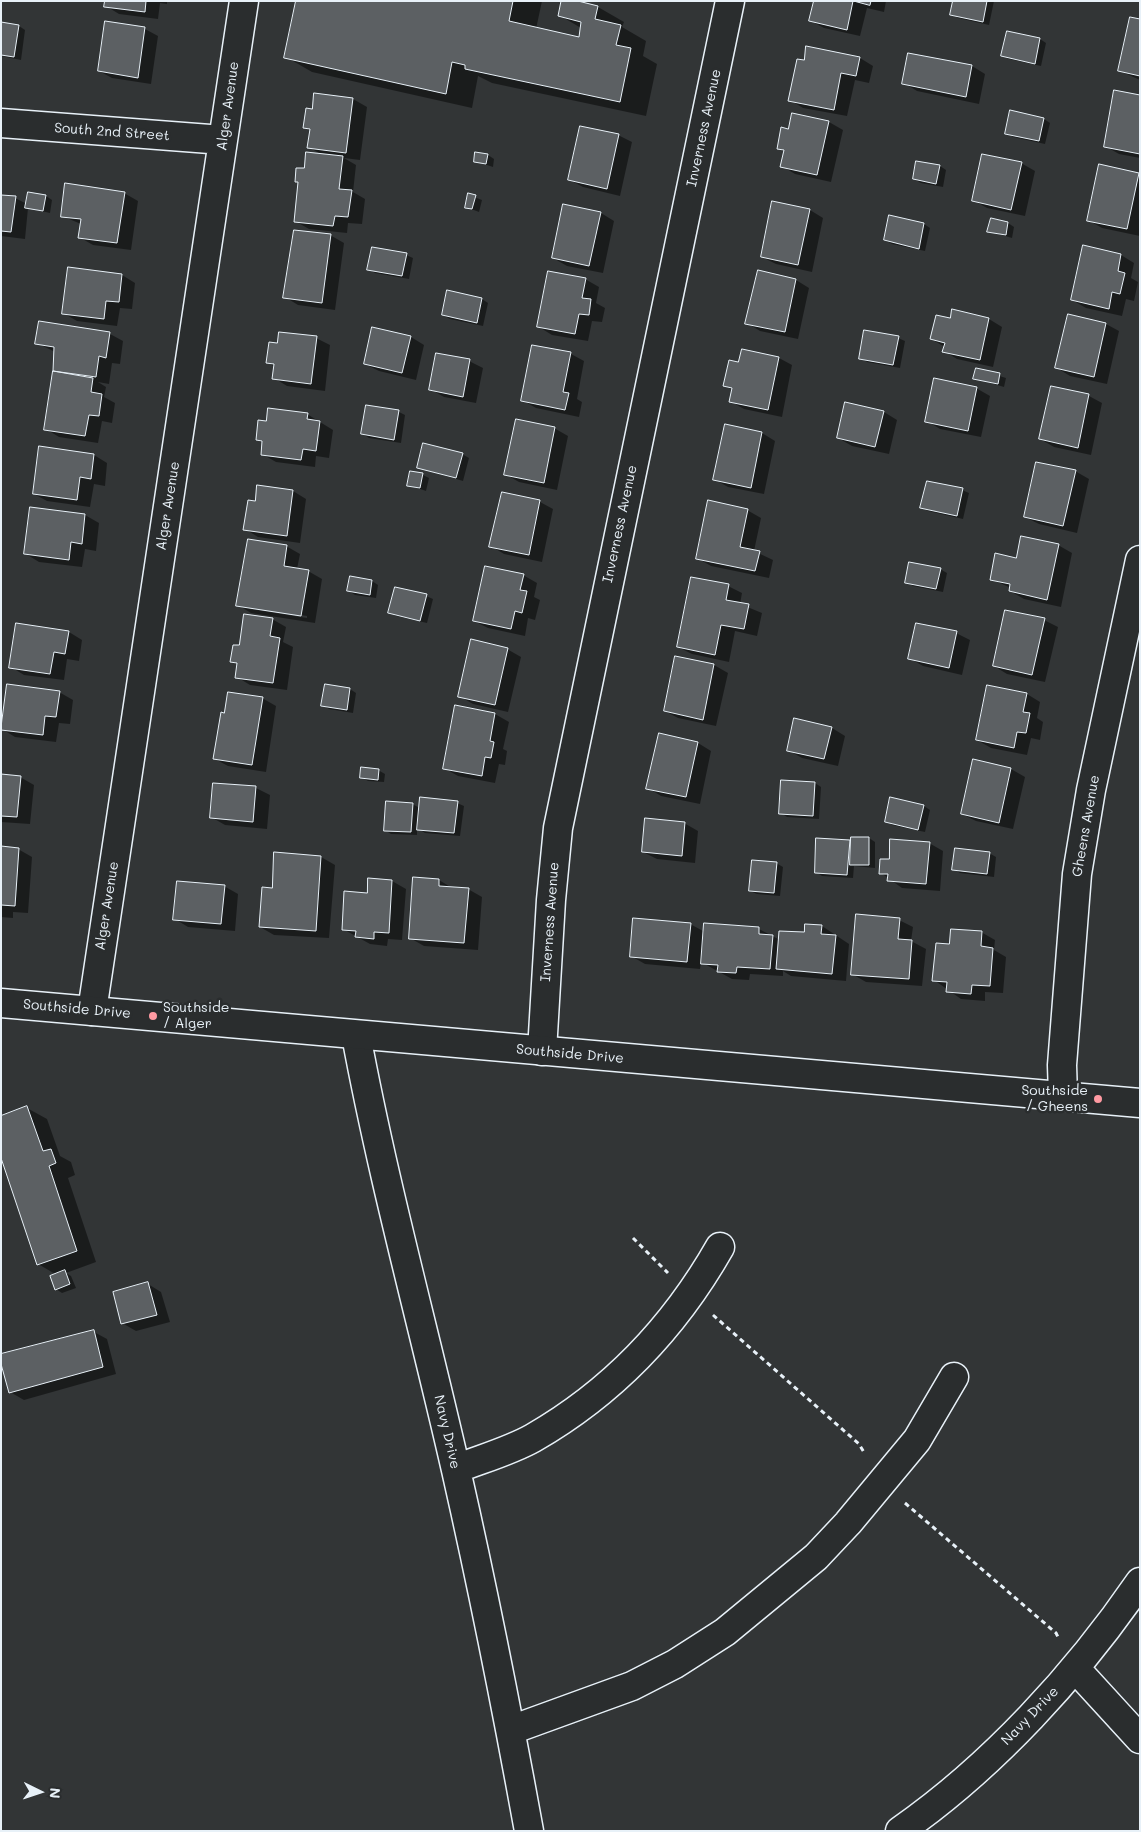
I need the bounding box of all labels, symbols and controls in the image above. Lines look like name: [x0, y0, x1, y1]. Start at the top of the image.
street label: Alger Avenue: [213, 60, 243, 152]
street label: Inverness Avenue: [683, 68, 725, 188]
street label: South 2nd Street: [54, 120, 170, 144]
street label: Alger Avenue: [153, 460, 183, 552]
street label: Inverness Avenue: [599, 464, 641, 584]
street label: Gheens Avenue: [1069, 774, 1103, 878]
street label: Alger Avenue: [92, 860, 122, 952]
street label: Inverness Avenue: [537, 862, 563, 982]
street label: Southside Drive: [22, 996, 132, 1022]
place label: Southside / Alger: [163, 1000, 230, 1032]
marker: Southside / Alger: [147, 1010, 159, 1022]
street label: Southside Drive: [515, 1041, 625, 1067]
place label: Southside / Gheens: [1021, 1083, 1088, 1116]
marker: Southside / Gheens: [1092, 1093, 1104, 1105]
street label: Navy Drive: [430, 1393, 464, 1471]
street label: Navy Drive: [998, 1683, 1062, 1749]
north arrow: [15, 1767, 65, 1817]
text: N: [46, 1787, 65, 1799]

